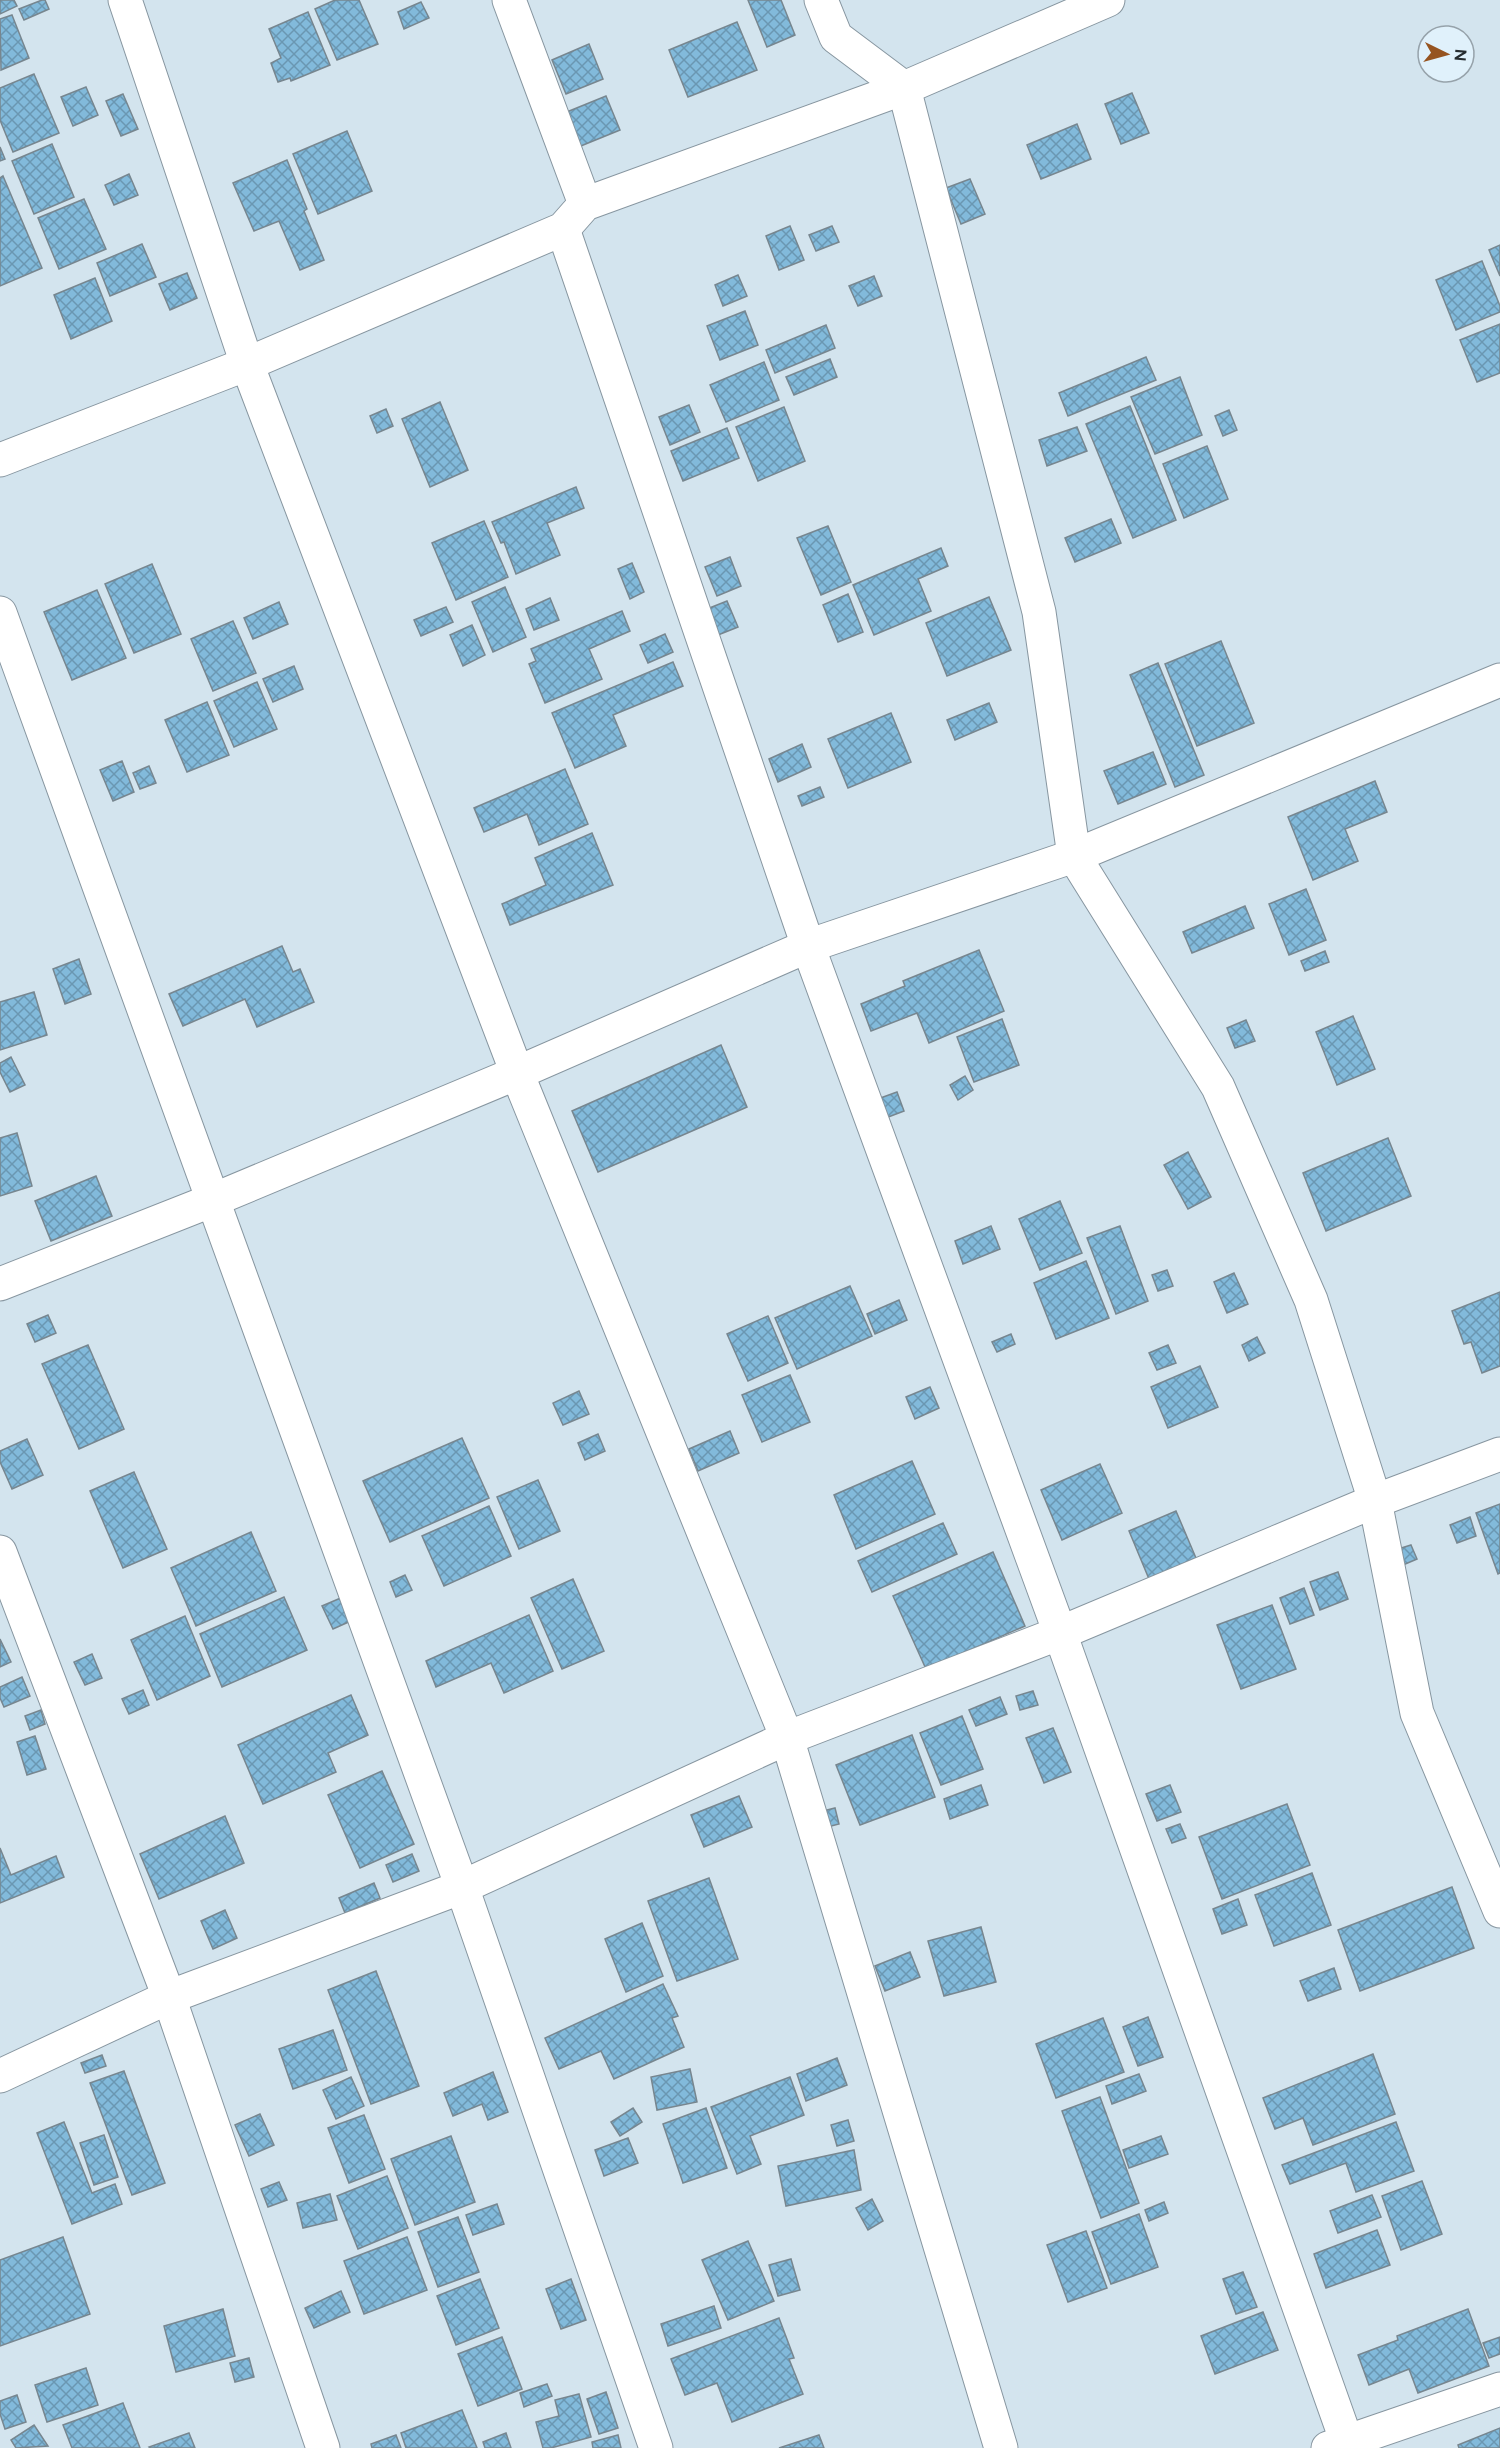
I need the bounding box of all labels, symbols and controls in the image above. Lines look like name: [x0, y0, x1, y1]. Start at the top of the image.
north arrow: [1416, 24, 1476, 84]
text: N: [1450, 48, 1470, 62]

